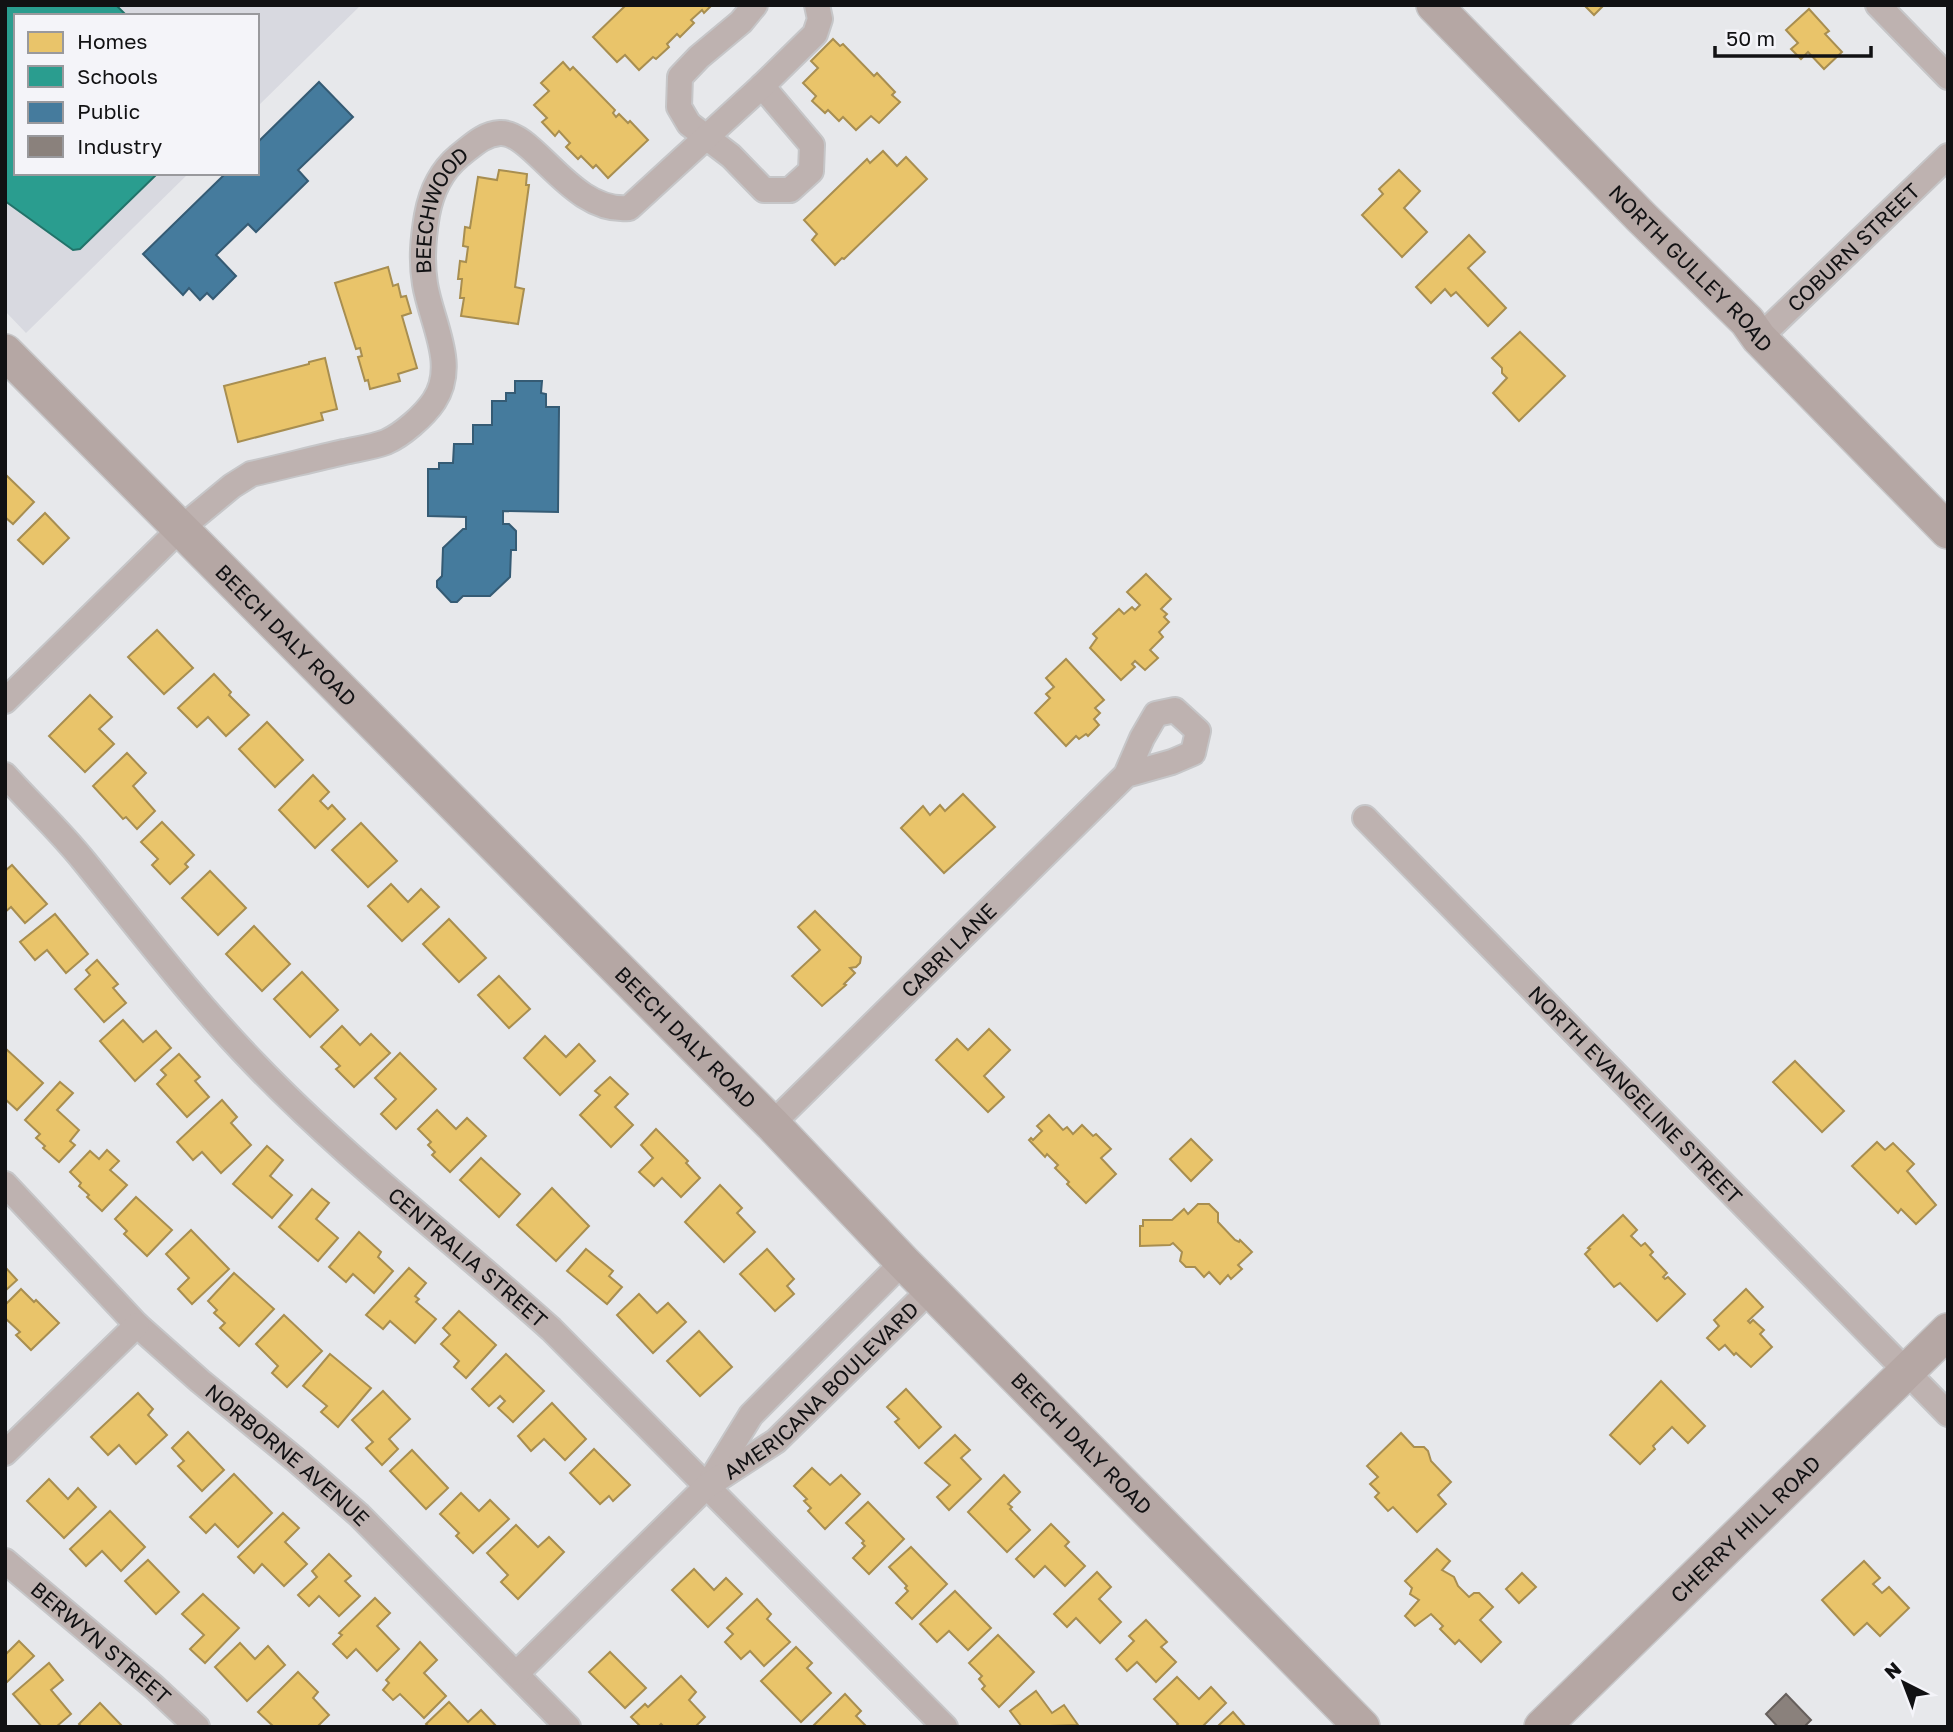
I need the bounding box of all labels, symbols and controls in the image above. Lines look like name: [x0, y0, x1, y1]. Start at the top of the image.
legend: [14, 14, 259, 175]
scale bar: [1715, 14, 1871, 58]
text: 50 m: [1726, 25, 1775, 51]
text: Homes: [77, 28, 147, 54]
text: Schools: [77, 63, 158, 89]
text: Public: [77, 98, 140, 124]
text: Industry: [77, 133, 162, 159]
street label: BEECHWOOD: [410, 141, 473, 275]
street label: COBURN STREET: [1782, 177, 1925, 317]
street label: NORTH GULLEY ROAD: [1604, 179, 1778, 357]
street label: BEECH DALY ROAD: [210, 559, 362, 712]
street label: CABRI LANE: [895, 897, 1002, 1003]
street label: BEECH DALY ROAD: [610, 961, 762, 1114]
street label: NORTH EVANGELINE STREET: [1523, 980, 1748, 1209]
street label: CENTRALIA STREET: [383, 1182, 553, 1333]
street label: AMERICANA BOULEVARD: [719, 1296, 924, 1485]
street label: BEECH DALY ROAD: [1006, 1366, 1158, 1520]
street label: NORBORNE AVENUE: [200, 1378, 375, 1531]
street label: CHERRY HILL ROAD: [1665, 1450, 1826, 1608]
street label: BERWYN STREET: [26, 1576, 177, 1709]
north arrow: [1869, 1648, 1939, 1718]
text: N: [1879, 1657, 1905, 1683]

